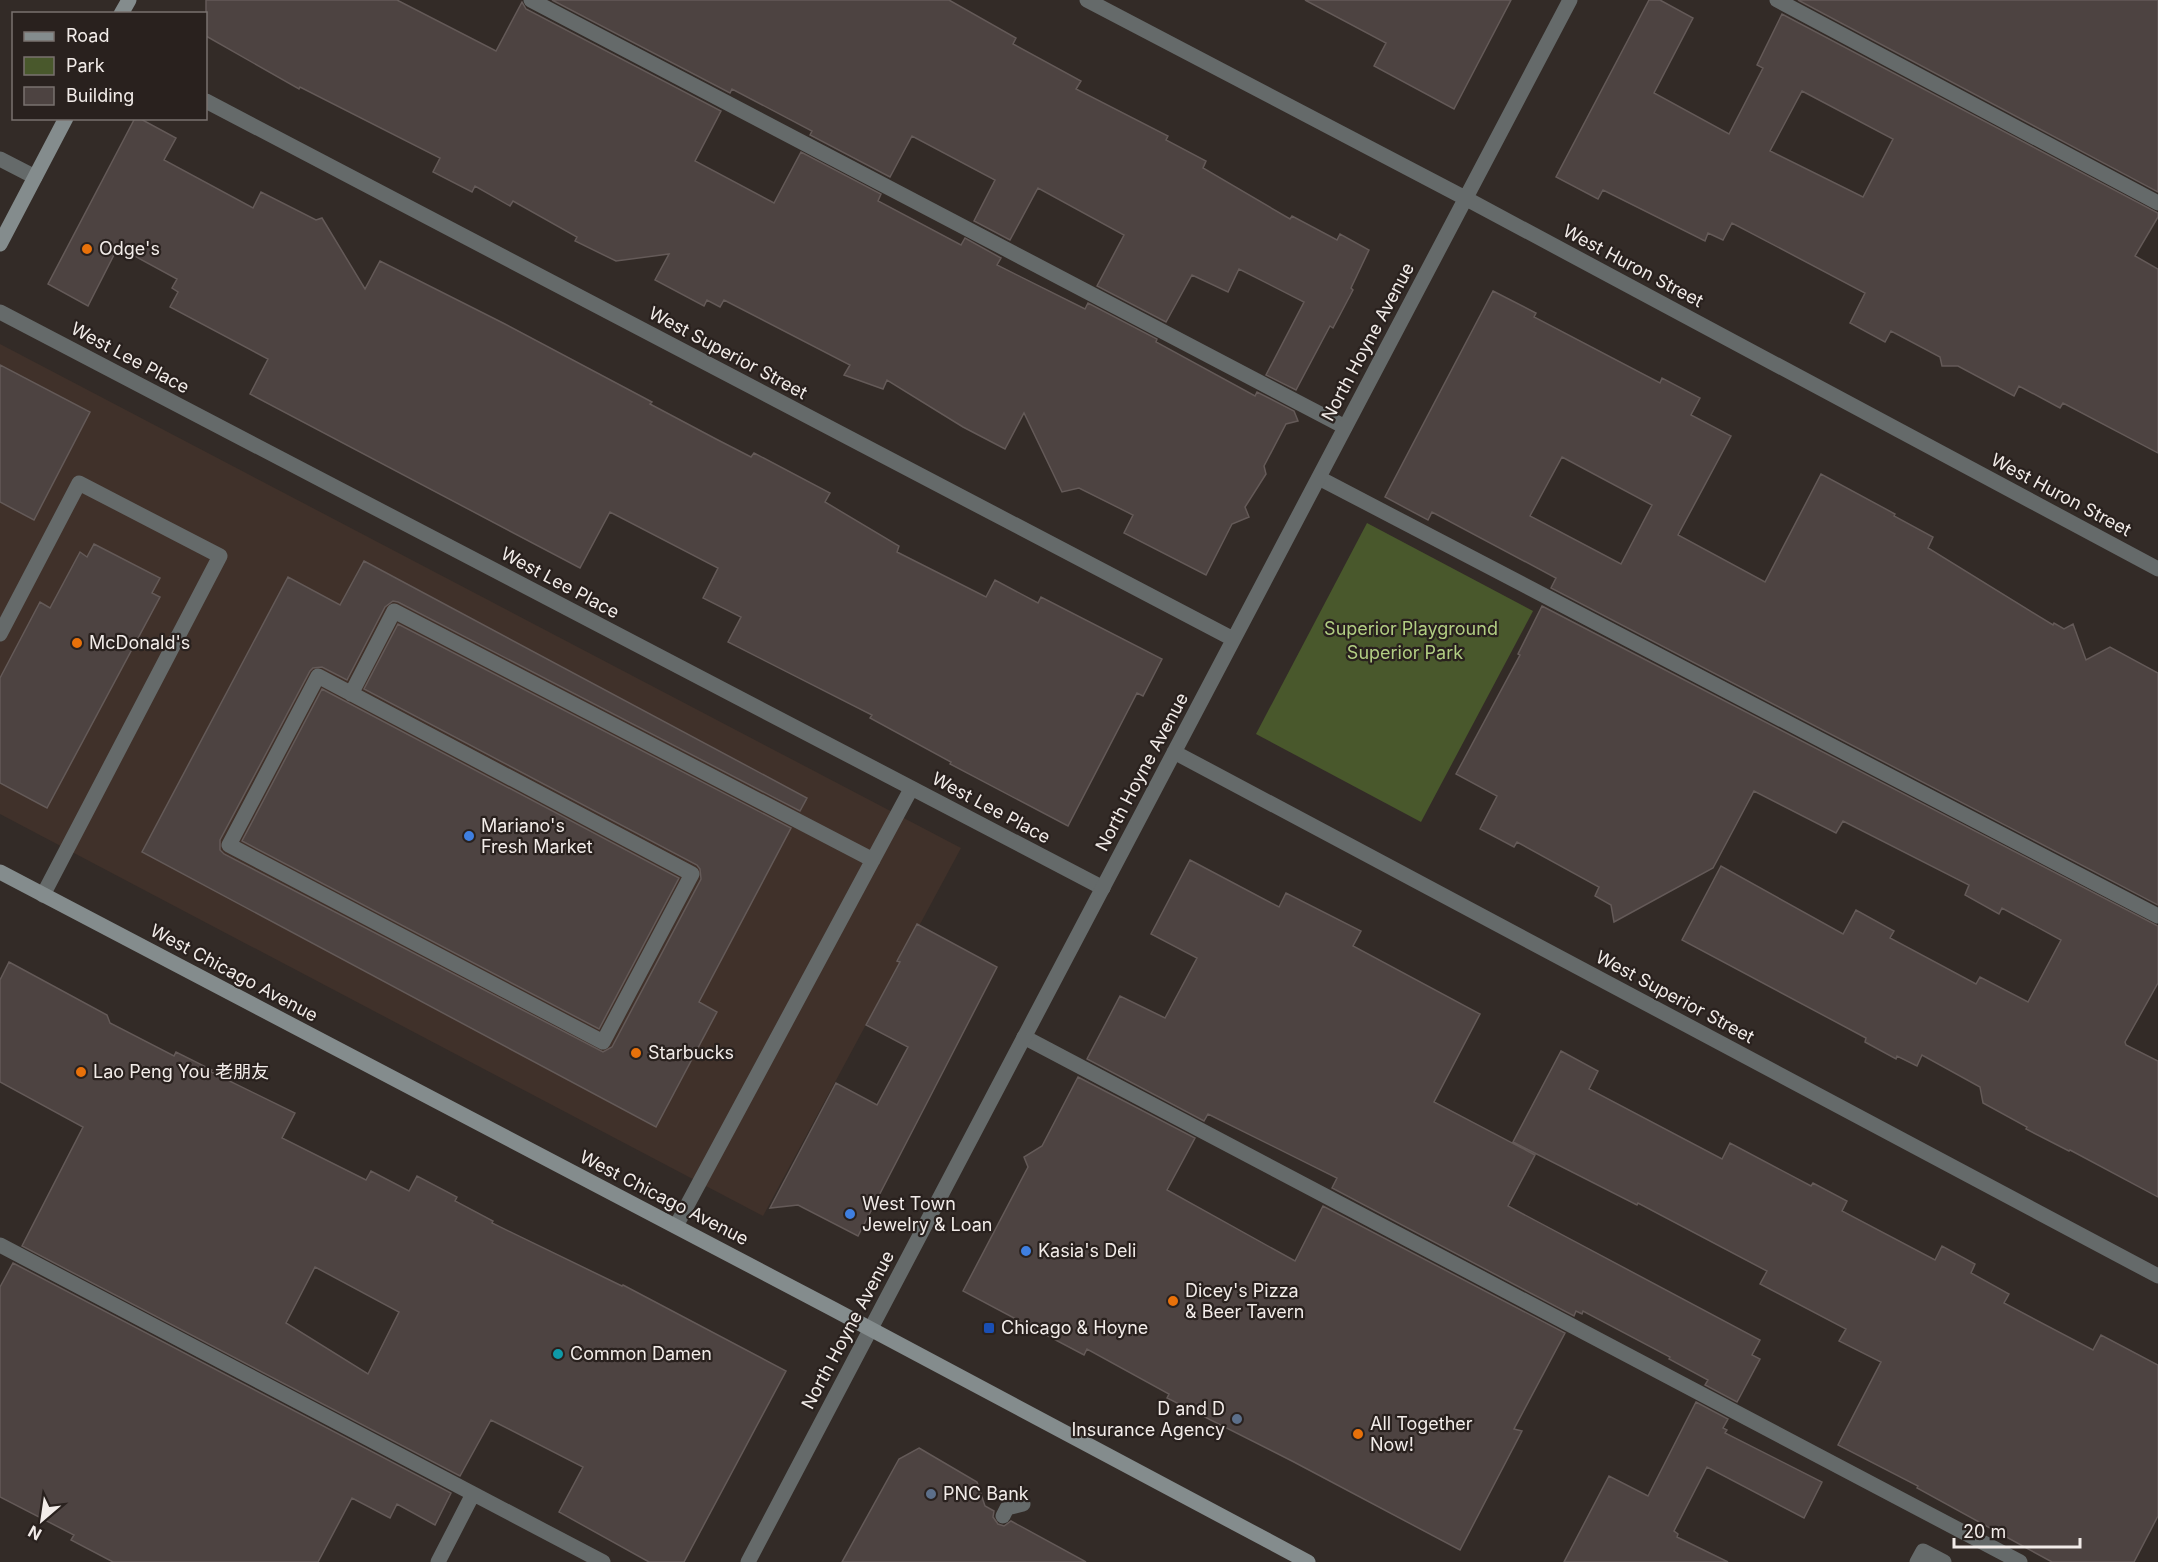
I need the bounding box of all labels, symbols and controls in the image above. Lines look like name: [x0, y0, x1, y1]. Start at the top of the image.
legend: [12, 12, 207, 120]
text: Road: [66, 25, 109, 46]
text: Park: [66, 55, 105, 76]
text: Building: [66, 85, 134, 106]
street label: West Huron Street: [1560, 220, 1707, 311]
place label: Odge's: [99, 238, 160, 259]
marker: Odge's: [80, 242, 94, 256]
street label: North Hoyne Avenue: [1317, 259, 1418, 425]
street label: West Superior Street: [645, 302, 811, 403]
street label: West Lee Place: [68, 318, 193, 398]
street label: West Huron Street: [1988, 449, 2135, 540]
street label: West Lee Place: [498, 543, 623, 623]
park label: Superior Playground: [1324, 618, 1498, 639]
place label: McDonald's: [89, 632, 190, 653]
marker: McDonald's: [70, 636, 84, 650]
park label: Superior Park: [1347, 642, 1463, 663]
street label: North Hoyne Avenue: [1091, 689, 1192, 855]
street label: West Lee Place: [929, 768, 1054, 848]
place label: Mariano's Fresh Market: [481, 815, 593, 857]
marker: Mariano's Fresh Market: [462, 829, 476, 843]
street label: West Chicago Avenue: [147, 919, 322, 1026]
street label: West Superior Street: [1592, 946, 1758, 1047]
place label: Starbucks: [648, 1042, 734, 1063]
marker: Starbucks: [629, 1046, 643, 1060]
place label: Lao Peng You 老朋友: [93, 1061, 269, 1082]
marker: Lao Peng You 老朋友: [74, 1065, 88, 1079]
street label: West Chicago Avenue: [576, 1146, 752, 1249]
place label: West Town Jewelry & Loan: [862, 1193, 992, 1235]
marker: West Town Jewelry & Loan: [843, 1207, 857, 1221]
place label: Kasia's Deli: [1038, 1240, 1136, 1261]
marker: Kasia's Deli: [1019, 1244, 1033, 1258]
street label: North Hoyne Avenue: [797, 1247, 898, 1413]
place label: Dicey's Pizza & Beer Tavern: [1185, 1280, 1304, 1322]
marker: Dicey's Pizza & Beer Tavern: [1166, 1294, 1180, 1308]
place label: Chicago & Hoyne: [1001, 1317, 1148, 1338]
marker: Chicago & Hoyne: [982, 1321, 996, 1335]
place label: Common Damen: [570, 1343, 712, 1364]
marker: Common Damen: [551, 1347, 565, 1361]
place label: D and D Insurance Agency: [1071, 1398, 1225, 1440]
marker: D and D Insurance Agency: [1230, 1412, 1244, 1426]
place label: All Together Now!: [1370, 1413, 1473, 1455]
marker: All Together Now!: [1351, 1427, 1365, 1441]
place label: PNC Bank: [943, 1483, 1029, 1504]
marker: PNC Bank: [924, 1487, 938, 1501]
north arrow: [12, 1490, 72, 1550]
scale bar: [1954, 1511, 2080, 1549]
text: N: [25, 1521, 45, 1545]
text: 20 m: [1963, 1521, 2006, 1542]

